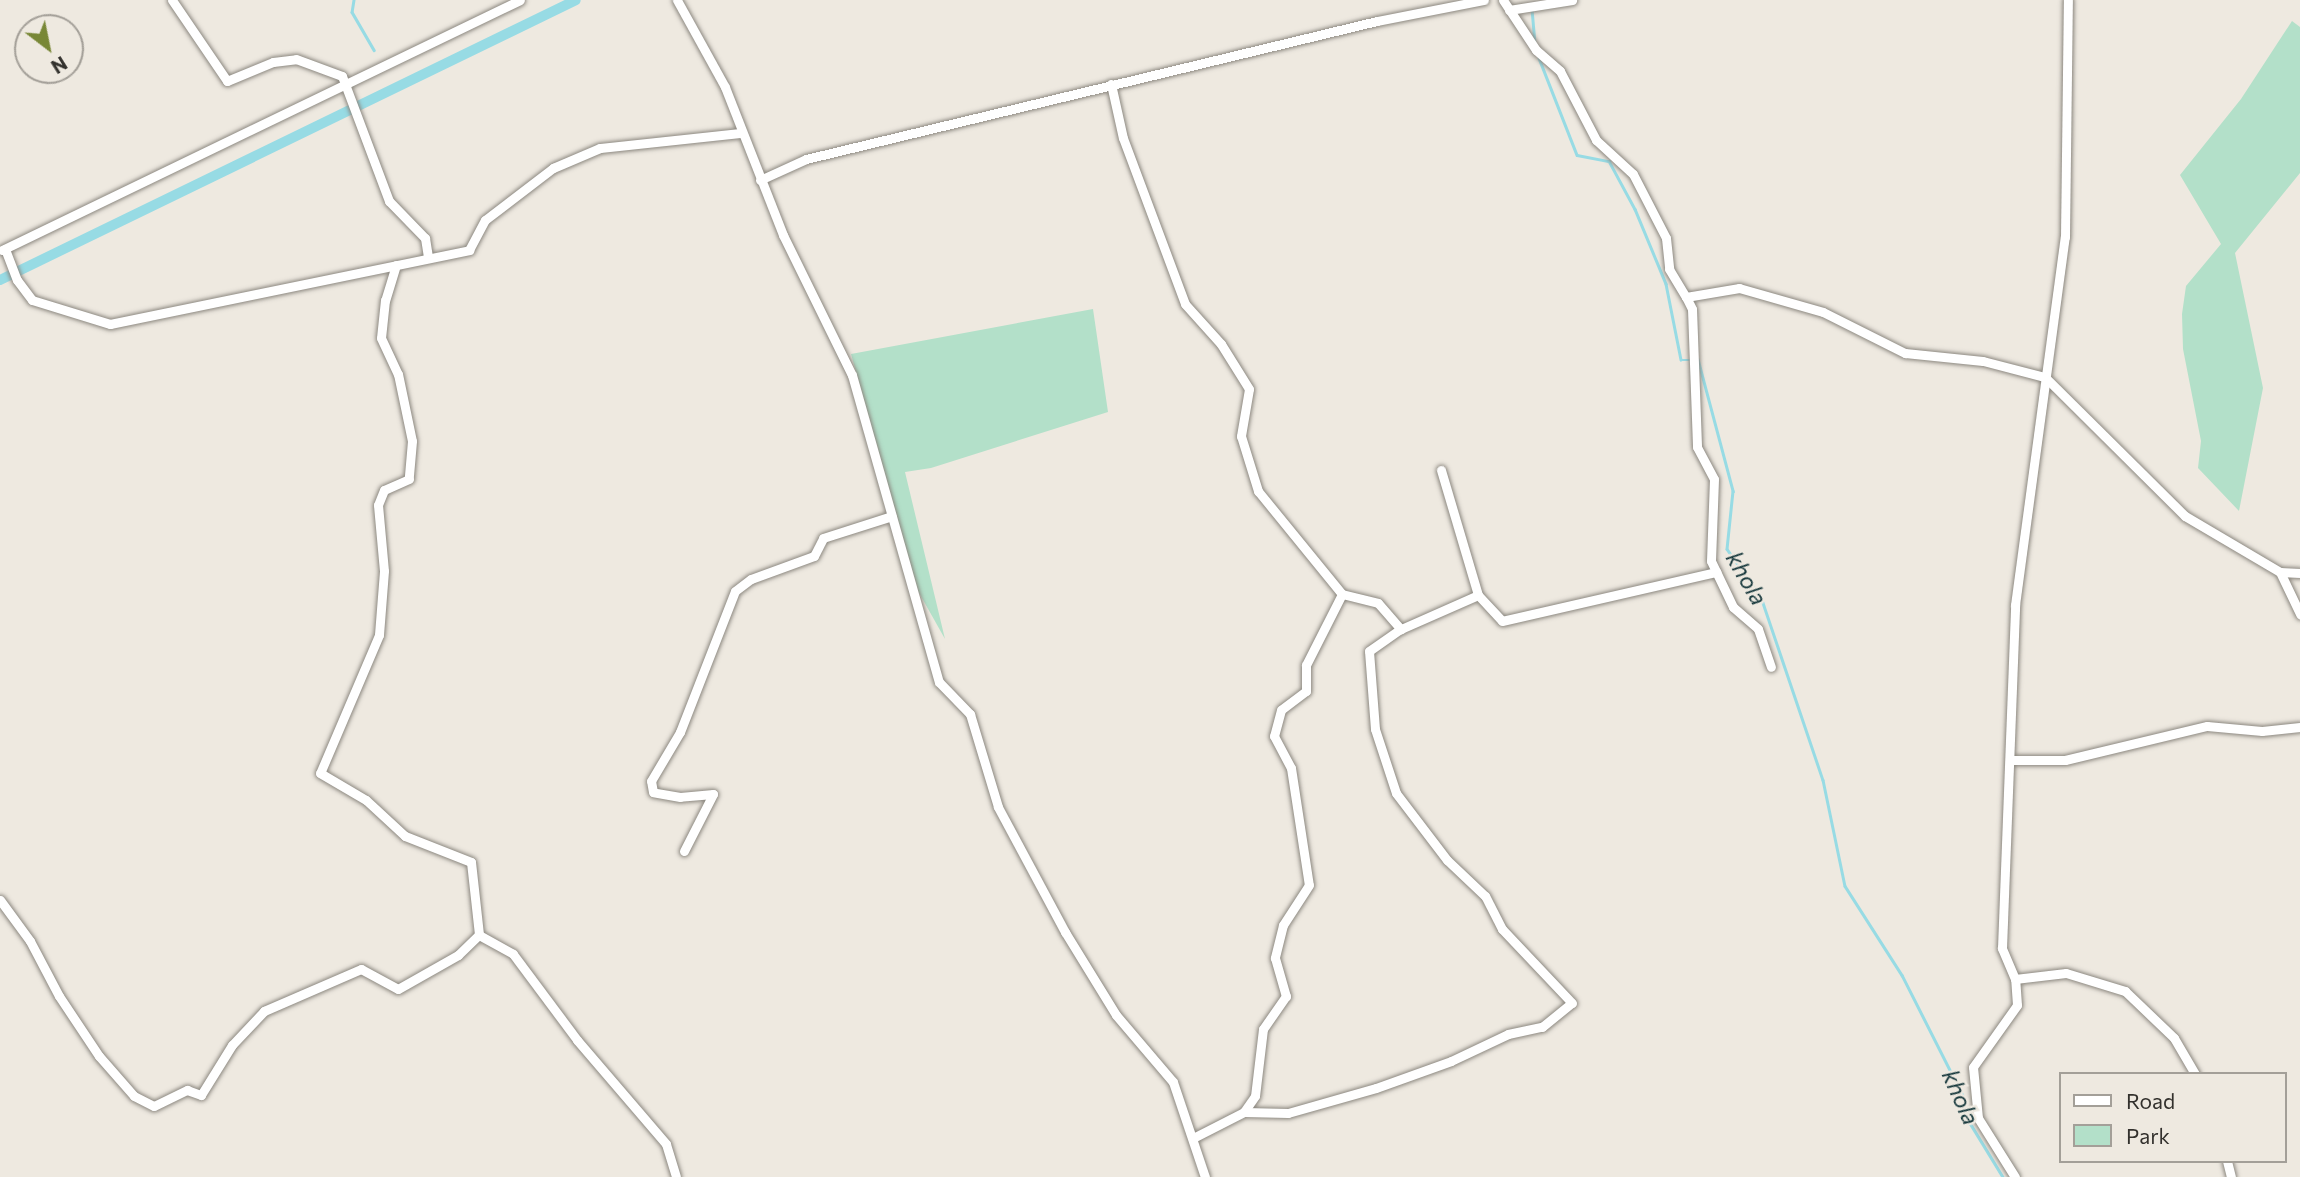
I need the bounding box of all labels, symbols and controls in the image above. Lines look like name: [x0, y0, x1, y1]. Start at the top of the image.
north arrow: [14, 14, 84, 84]
text: N: [47, 52, 71, 79]
water label: khola: [1721, 546, 1773, 610]
water label: khola: [1937, 1065, 1985, 1129]
legend: [2058, 1072, 2286, 1163]
text: Road: [2126, 1088, 2175, 1113]
text: Park: [2126, 1123, 2170, 1148]

